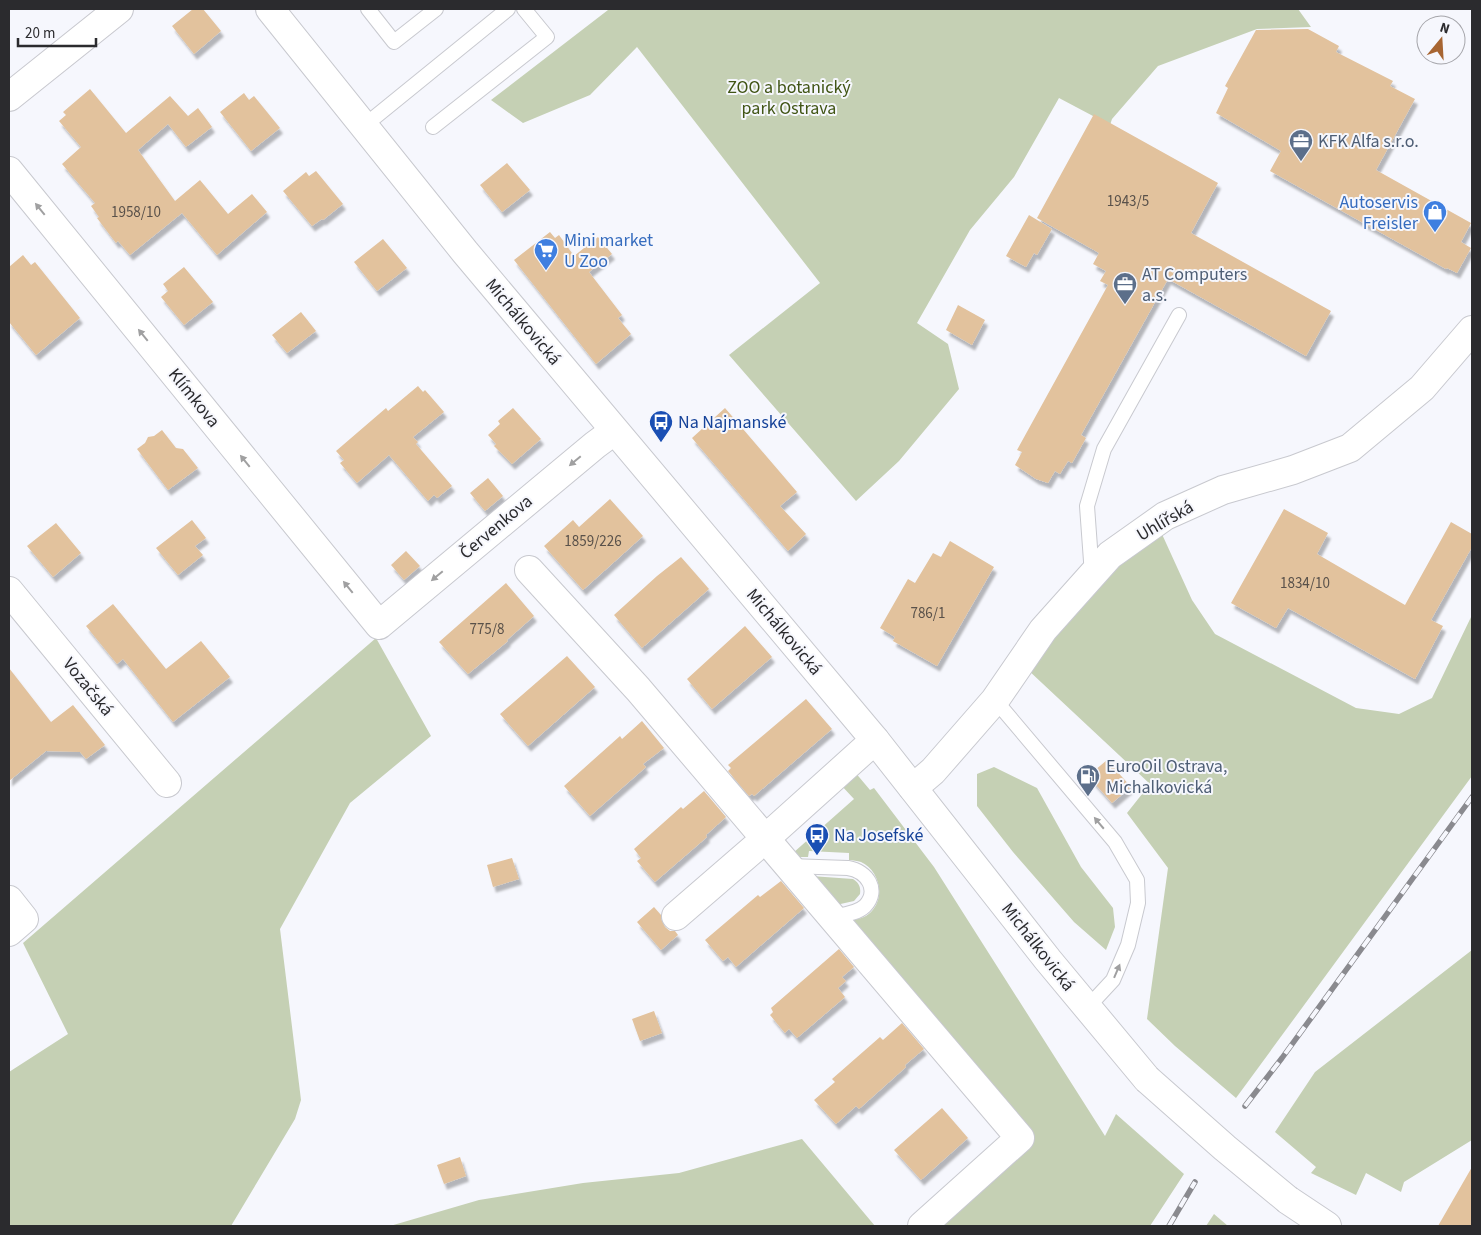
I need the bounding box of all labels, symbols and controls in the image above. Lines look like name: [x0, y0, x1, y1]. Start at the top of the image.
scale bar: [18, 15, 95, 47]
north arrow: [1416, 15, 1466, 65]
text: N: [1437, 18, 1452, 40]
text: 20 m: [25, 23, 55, 44]
park label: ZOO a botanický park Ostrava: [727, 75, 851, 121]
office icon: KFK Alfa s.r.o.: [1288, 128, 1314, 162]
place label: KFK Alfa s.r.o.: [1318, 129, 1419, 154]
place label: Autoservis Freisler: [1339, 190, 1419, 236]
house number: 1943/5: [1107, 191, 1149, 212]
shop icon: Autoservis Freisler: [1422, 199, 1448, 233]
house number: 1958/10: [111, 202, 161, 223]
one-way arrow: [34, 203, 45, 216]
place label: Mini market U Zoo: [564, 228, 653, 274]
supermarket icon: Mini market U Zoo: [533, 237, 559, 271]
place label: AT Computers a.s.: [1142, 262, 1247, 308]
office icon: AT Computers a.s.: [1112, 271, 1138, 305]
street label: Michálkovická: [479, 273, 567, 371]
one-way arrow: [137, 329, 148, 342]
street label: Klímkova: [162, 363, 226, 433]
bus stop icon: Na Najmanské: [648, 409, 674, 443]
place label: Na Najmanské: [678, 410, 786, 435]
one-way arrow: [240, 455, 251, 468]
one-way arrow: [570, 455, 582, 467]
street label: Červenkova: [454, 489, 538, 565]
street label: Uhlířská: [1132, 495, 1198, 547]
house number: 1859/226: [564, 531, 622, 552]
one-way arrow: [431, 571, 444, 582]
house number: 1834/10: [1280, 573, 1330, 594]
one-way arrow: [342, 581, 353, 594]
street label: Michálkovická: [740, 583, 828, 681]
house number: 786/1: [910, 603, 946, 624]
house number: 775/8: [469, 619, 505, 640]
street label: Vozačská: [57, 653, 119, 721]
place label: EuroOil Ostrava, Michalkovická: [1106, 754, 1227, 800]
fuel station icon: EuroOil Ostrava, Michalkovická: [1075, 763, 1101, 797]
one-way arrow: [1094, 817, 1105, 830]
bus stop icon: Na Josefské: [804, 822, 830, 856]
place label: Na Josefské: [834, 823, 923, 848]
street label: Michálkovická: [995, 897, 1081, 997]
one-way arrow: [1113, 963, 1121, 978]

